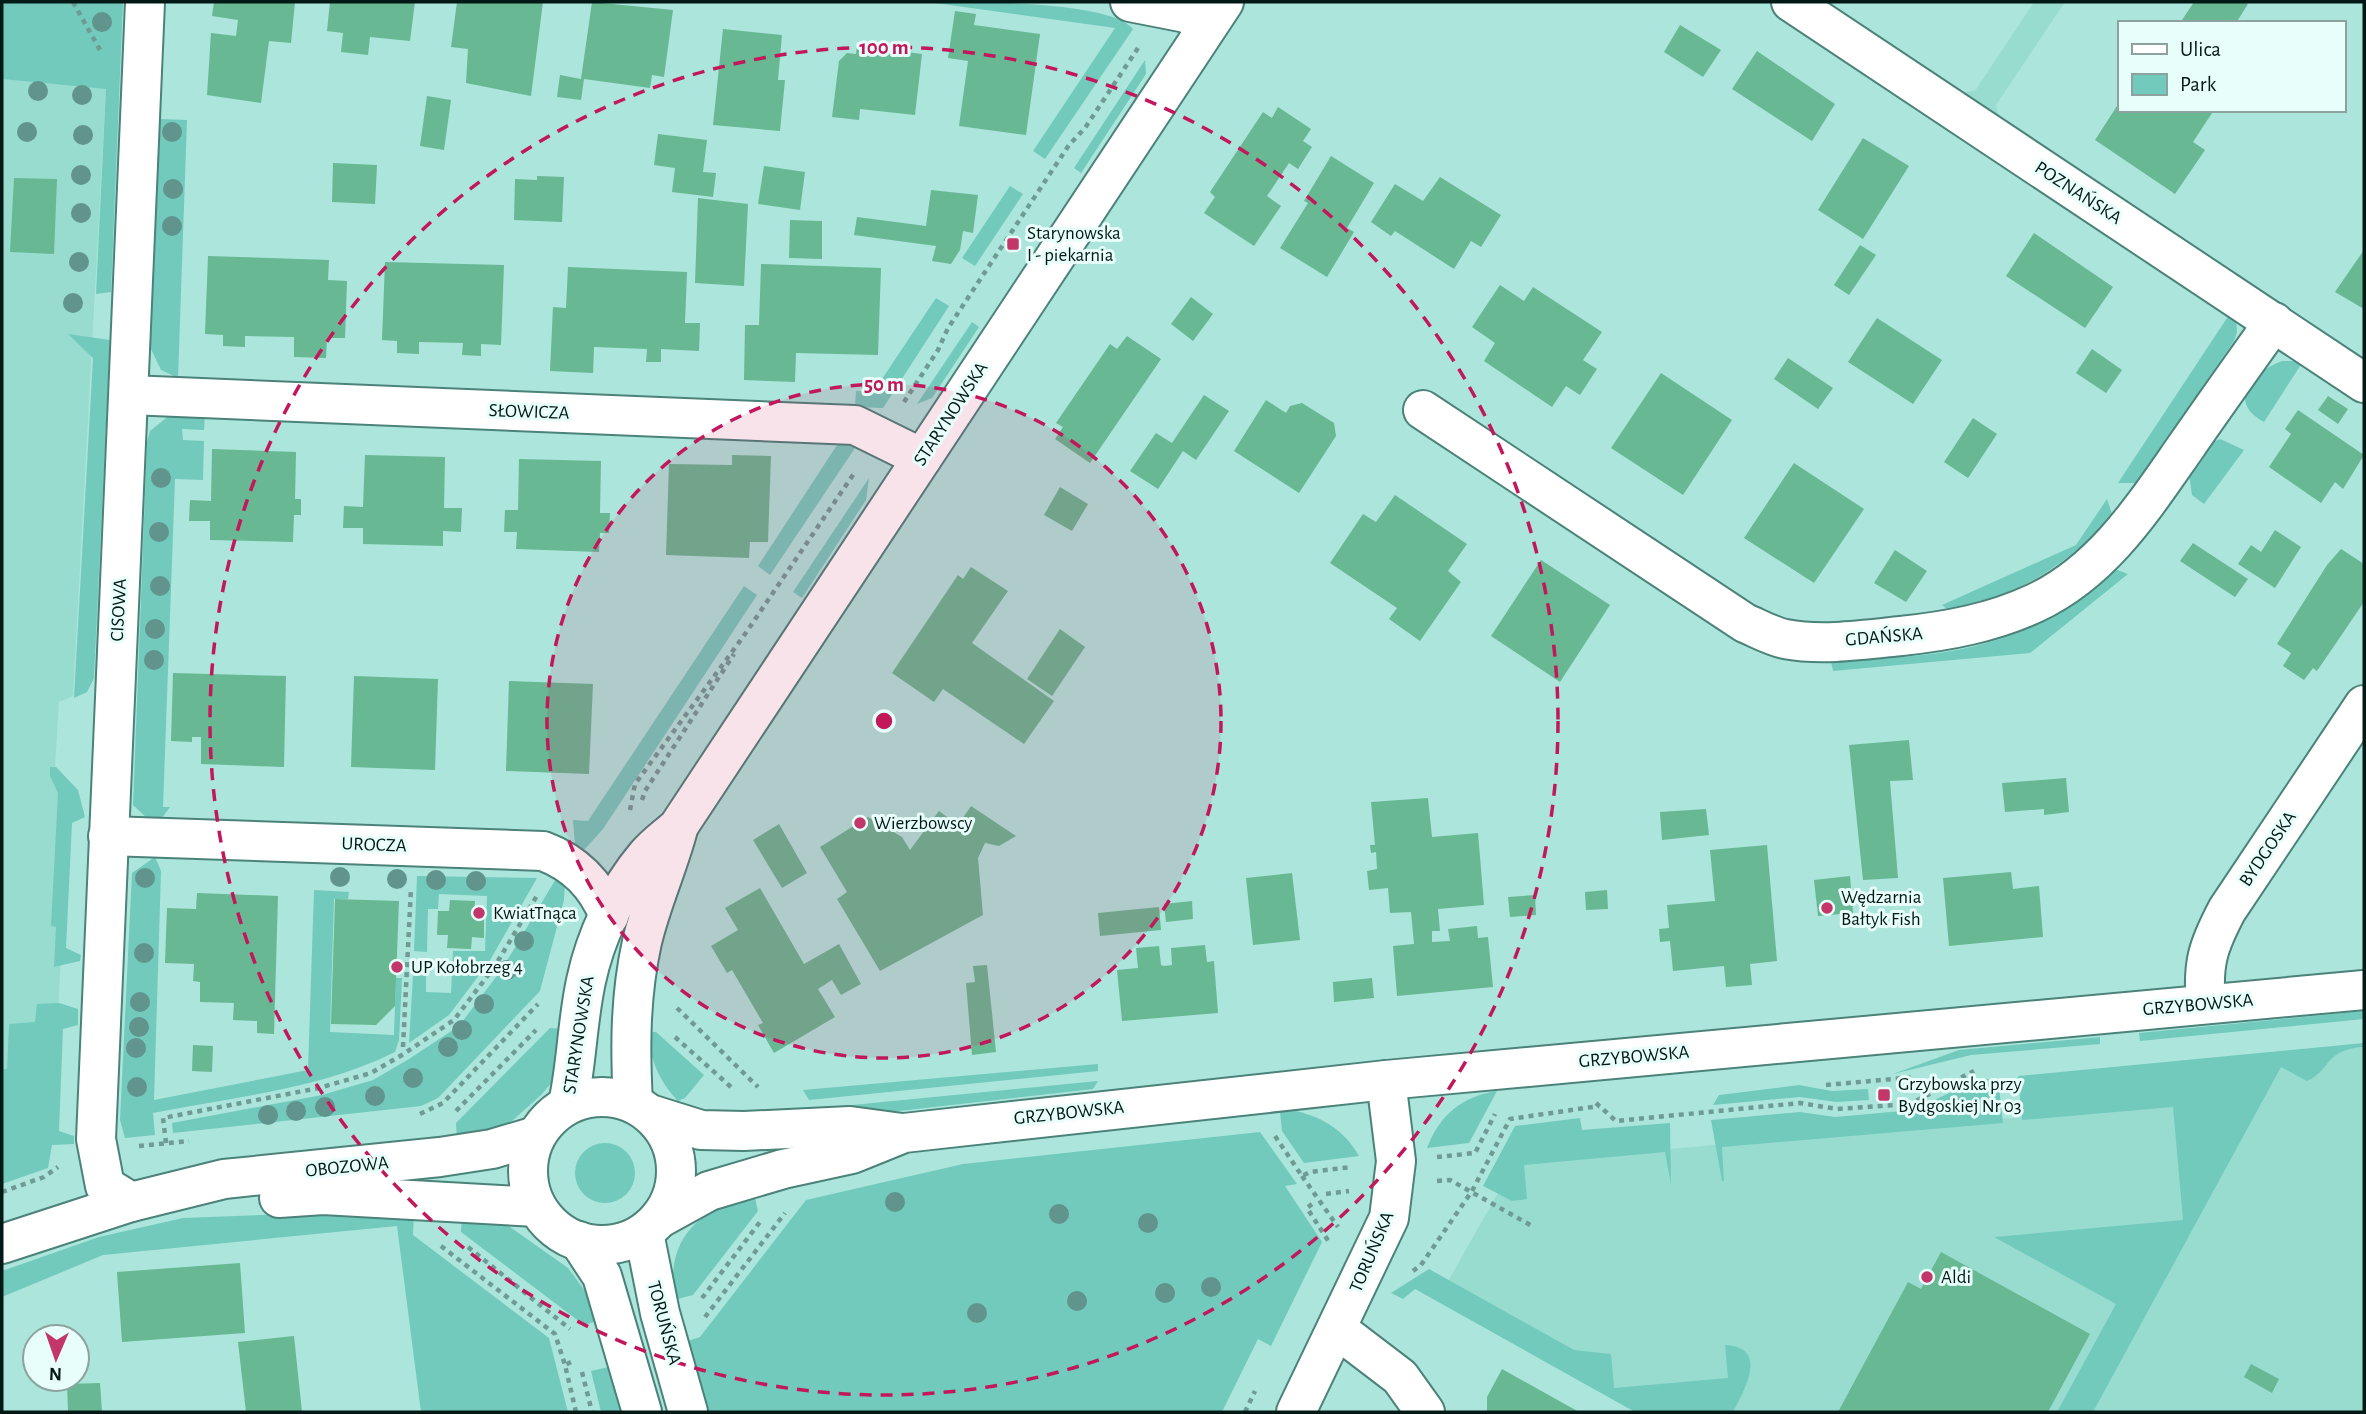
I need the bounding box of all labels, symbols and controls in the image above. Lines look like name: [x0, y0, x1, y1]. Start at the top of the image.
legend: [2118, 21, 2345, 112]
text: 100 m: [859, 37, 909, 58]
text: Ulica: [2180, 39, 2221, 60]
text: Park: [2180, 74, 2217, 95]
street label: POZNAŃSKA: [2031, 156, 2126, 228]
place label: Starynowska I - piekarnia: [1027, 224, 1121, 265]
marker: Starynowska I - piekarnia: [1005, 236, 1021, 252]
street label: STARYNOWSKA: [911, 359, 991, 469]
text: 50 m: [864, 374, 904, 395]
street label: SŁOWICZA: [488, 401, 570, 423]
street label: CISOWA: [108, 578, 130, 642]
street label: GDAŃSKA: [1844, 622, 1924, 650]
centre of rings: [872, 709, 896, 733]
street label: BYDGOSKA: [2236, 808, 2300, 890]
place label: Wierzbowscy: [874, 814, 972, 833]
marker: Wierzbowscy: [852, 815, 868, 831]
street label: UROCZA: [341, 834, 407, 856]
place label: Wędzarnia Bałtyk Fish: [1841, 888, 1922, 929]
marker: Wędzarnia Bałtyk Fish: [1819, 900, 1835, 916]
place label: KwiatTnąca: [493, 904, 577, 923]
marker: KwiatTnąca: [471, 905, 487, 921]
place label: UP Kołobrzeg 4: [411, 958, 523, 977]
marker: UP Kołobrzeg 4: [389, 959, 405, 975]
street label: STARYNOWSKA: [560, 975, 598, 1095]
street label: GRZYBOWSKA: [2142, 991, 2254, 1019]
street label: GRZYBOWSKA: [1578, 1043, 1690, 1071]
place label: Grzybowska przy Bydgoskiej Nr 03: [1898, 1075, 2022, 1116]
marker: Grzybowska przy Bydgoskiej Nr 03: [1876, 1087, 1892, 1103]
street label: GRZYBOWSKA: [1013, 1098, 1125, 1128]
street label: OBOZOWA: [304, 1153, 390, 1181]
street label: TORUŃSKA: [1345, 1208, 1398, 1295]
place label: Aldi: [1941, 1268, 1971, 1287]
marker: Aldi: [1919, 1269, 1935, 1285]
street label: TORUŃSKA: [644, 1278, 686, 1367]
north arrow: [21, 1323, 91, 1393]
text: N: [49, 1364, 62, 1383]

